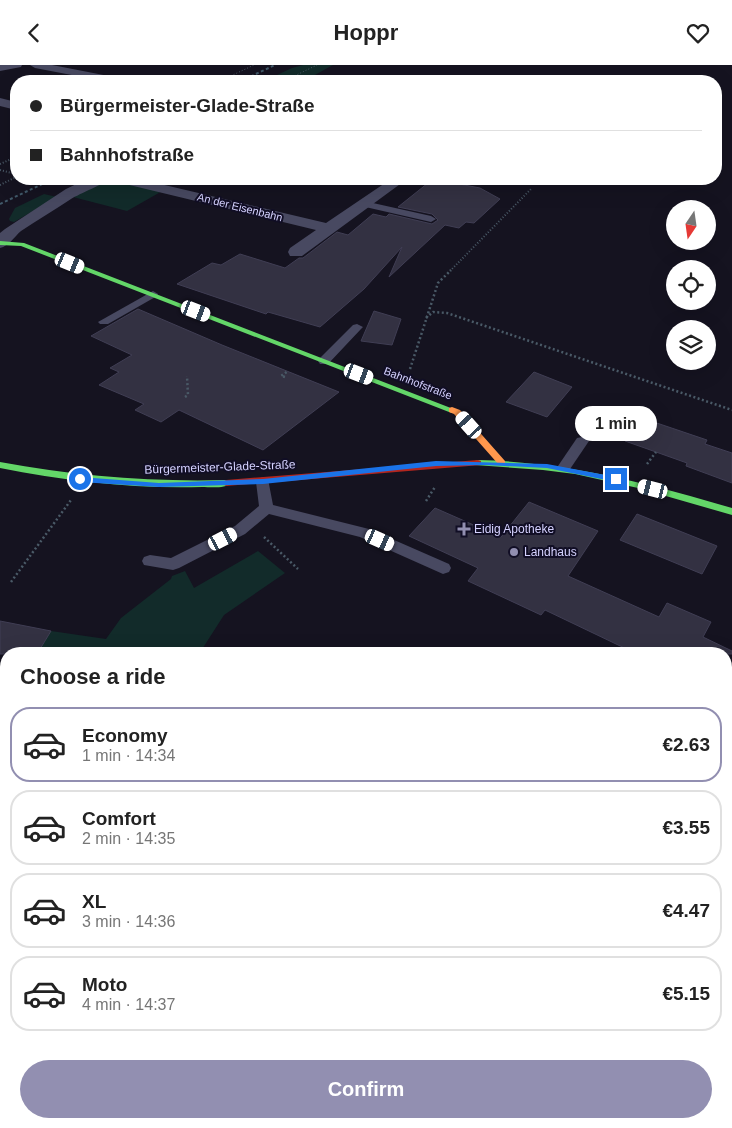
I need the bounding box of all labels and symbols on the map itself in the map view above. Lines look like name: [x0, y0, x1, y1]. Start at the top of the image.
street label: An der Eisenbahn: [196, 191, 284, 223]
north arrow: [666, 200, 716, 250]
car: [53, 250, 86, 276]
car: [179, 299, 212, 323]
car: [342, 362, 375, 386]
street label: Bahnhofstraße: [382, 364, 454, 402]
callout: 1 min: [575, 407, 657, 441]
car: [453, 409, 484, 441]
street label: Bürgermeister-Glade-Straße: [144, 457, 296, 477]
route start: [69, 468, 91, 490]
route end: [605, 468, 627, 490]
car: [636, 478, 669, 500]
place label: Eidig Apotheke: [474, 522, 554, 536]
marker: Eidig Apotheke: [458, 523, 470, 535]
car: [206, 526, 239, 552]
car: [363, 527, 396, 553]
place label: Landhaus: [524, 545, 577, 559]
marker: Landhaus: [508, 546, 520, 558]

